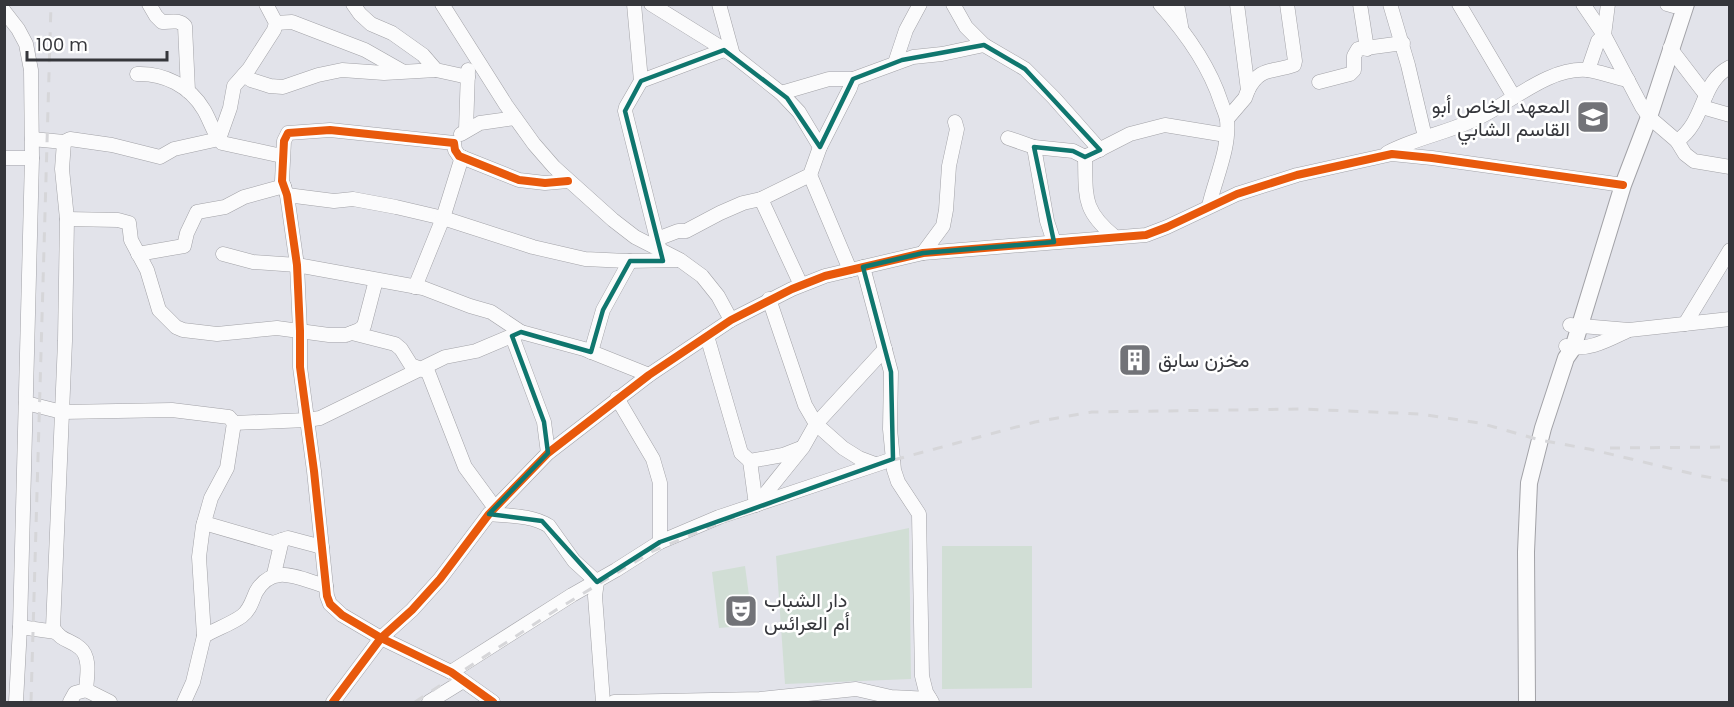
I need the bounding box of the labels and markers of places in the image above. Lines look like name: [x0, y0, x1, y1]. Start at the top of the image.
place label: المعهد الخاص أبو القاسم الشابي: [1432, 92, 1570, 146]
school or university icon: المعهد الخاص أبو القاسم الشابي: [1575, 99, 1611, 135]
building icon: مخزن سابق: [1117, 342, 1153, 378]
place label: مخزن سابق: [1158, 346, 1249, 374]
place label: دار الشباب أم العرائس: [764, 586, 850, 637]
theatre icon: دار الشباب أم العرائس: [723, 593, 759, 629]

